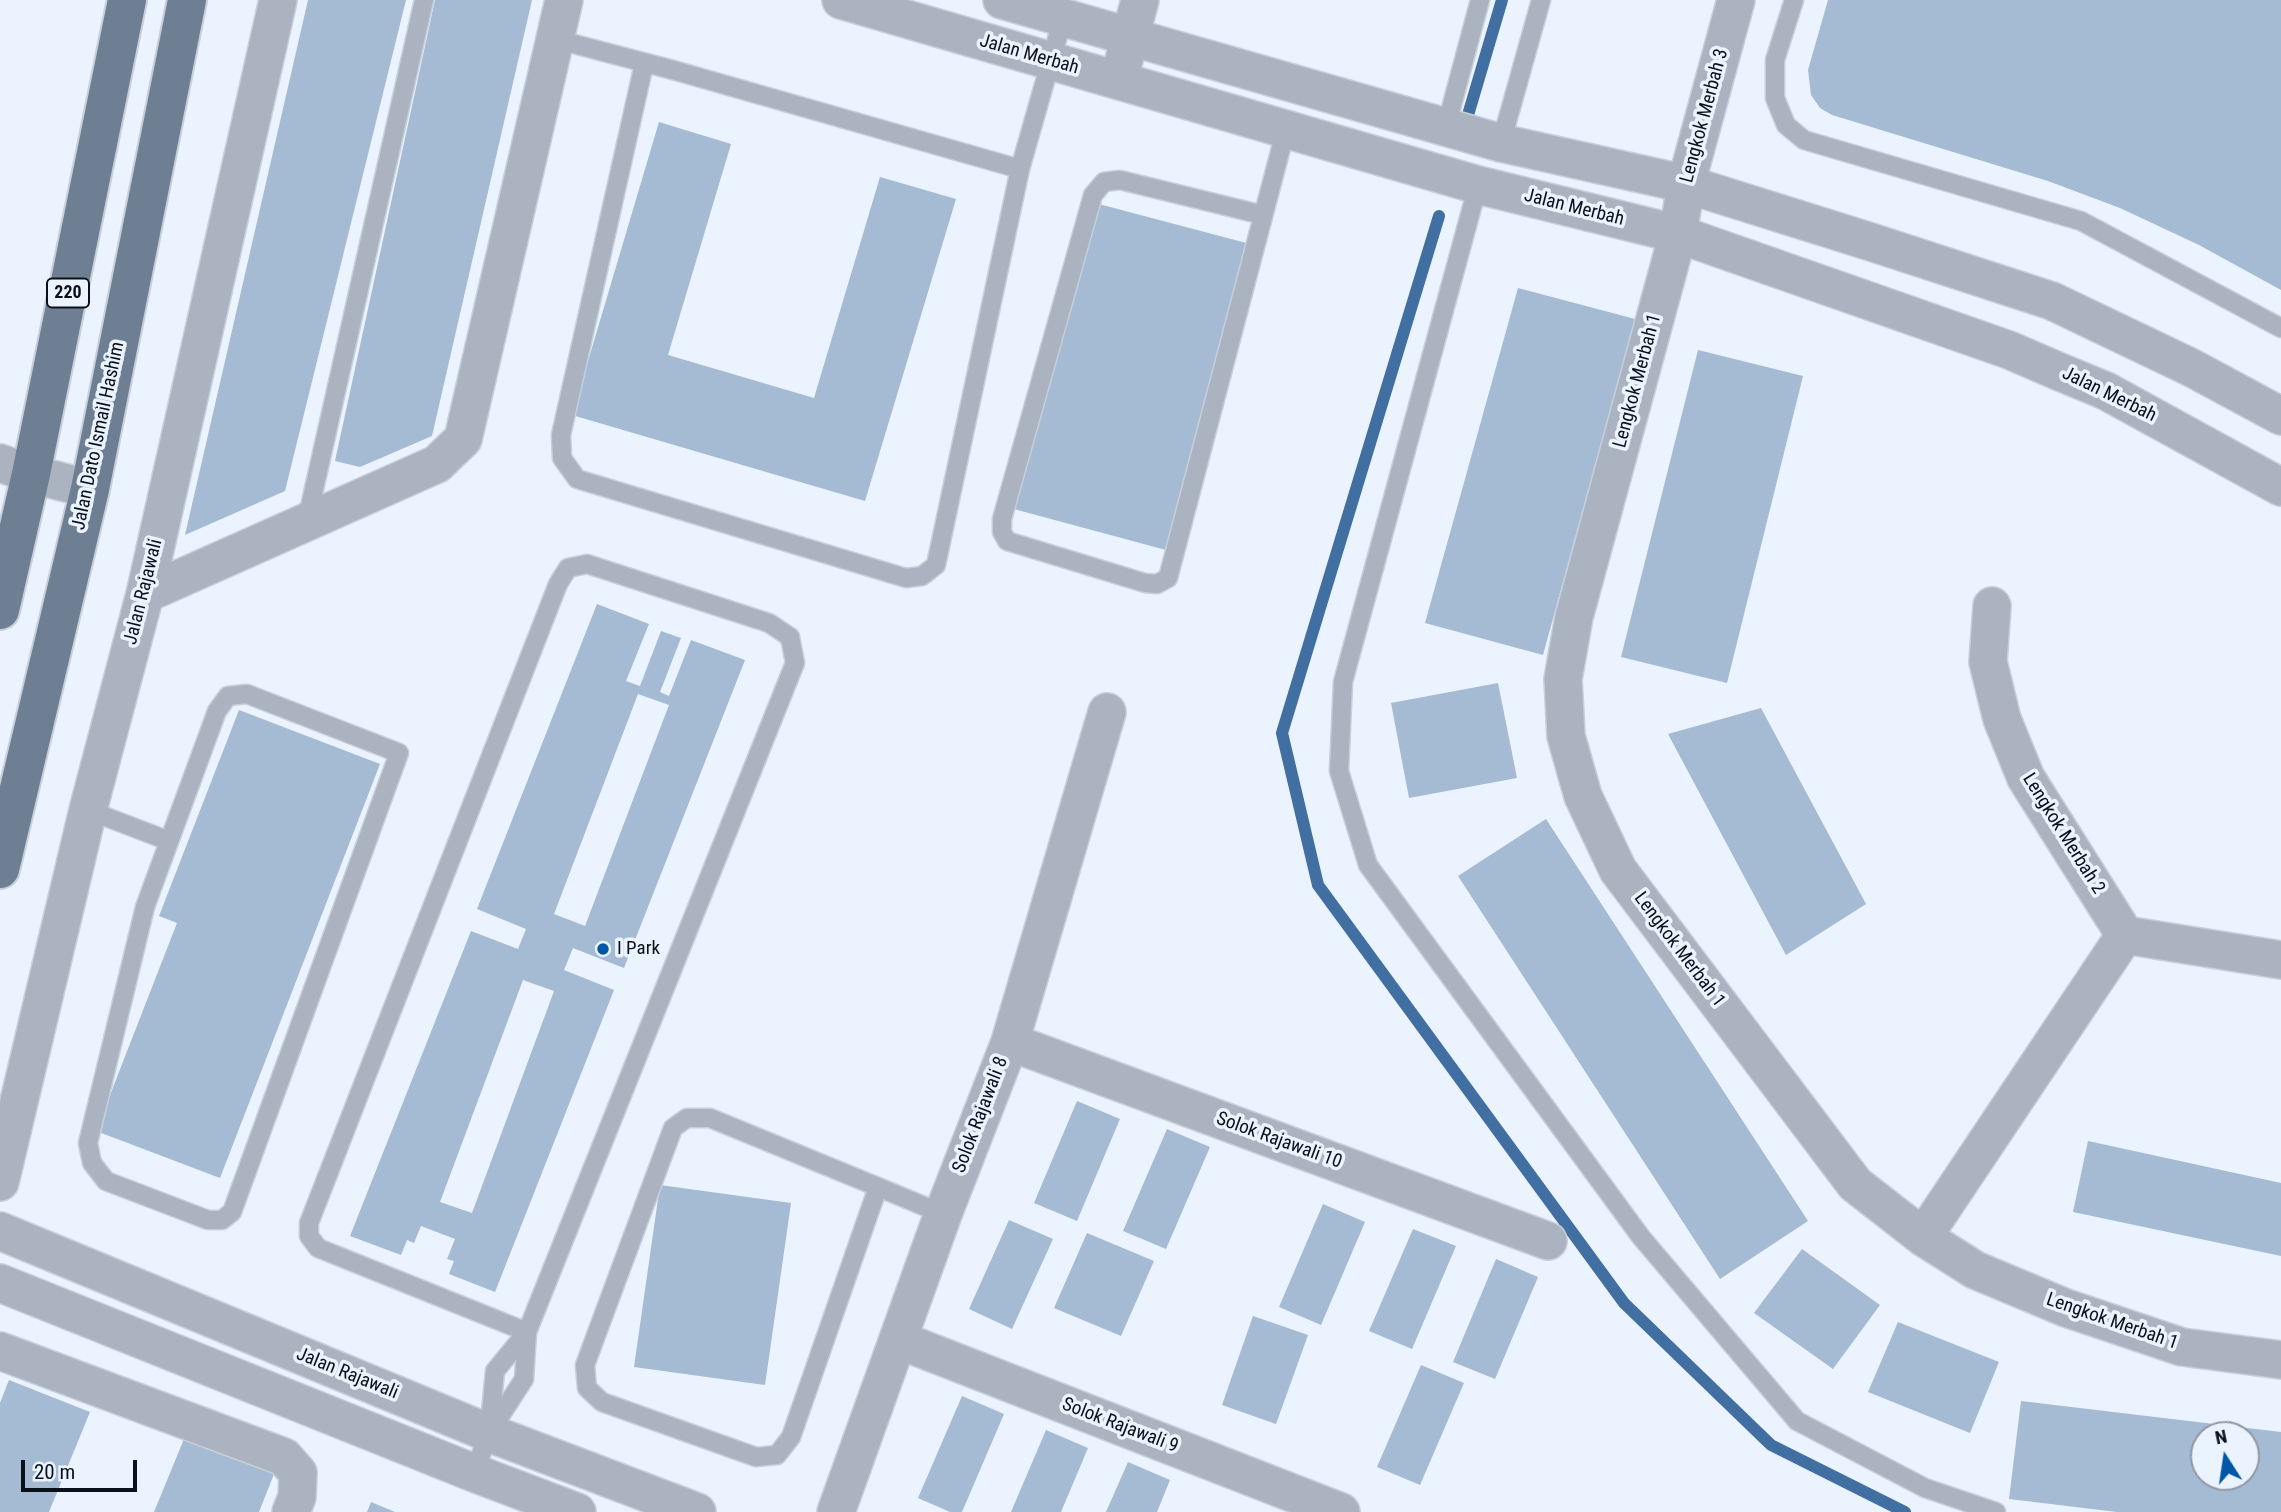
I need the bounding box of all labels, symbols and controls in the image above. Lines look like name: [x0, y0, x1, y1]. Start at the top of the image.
street label: Jalan Merbah: [977, 30, 1081, 80]
street label: Lengkok Merbah 3: [1676, 46, 1734, 186]
street label: Jalan Merbah: [1522, 185, 1626, 231]
road number: 220: [47, 278, 89, 307]
street label: Lengkok Merbah 1: [1609, 311, 1667, 451]
street label: Jalan Dato Ismail Hashim: [68, 340, 130, 532]
street label: Jalan Merbah: [2058, 362, 2160, 428]
street label: Jalan Rajawali: [120, 537, 168, 647]
street label: Lengkok Merbah 2: [2017, 769, 2109, 899]
street label: Lengkok Merbah 1: [1628, 888, 1730, 1012]
place label: I Park: [617, 938, 660, 960]
marker: I Park: [595, 941, 611, 957]
street label: Solok Rajawali 8: [948, 1054, 1014, 1176]
street label: Solok Rajawali 10: [1213, 1108, 1345, 1174]
street label: Lengkok Merbah 1: [2043, 1289, 2181, 1355]
street label: Jalan Rajawali: [293, 1343, 401, 1405]
street label: Solok Rajawali 9: [1059, 1393, 1181, 1459]
north arrow: [2190, 1421, 2260, 1491]
text: N: [2213, 1424, 2229, 1449]
scale bar: [24, 1446, 140, 1490]
text: 20 m: [34, 1460, 75, 1484]

